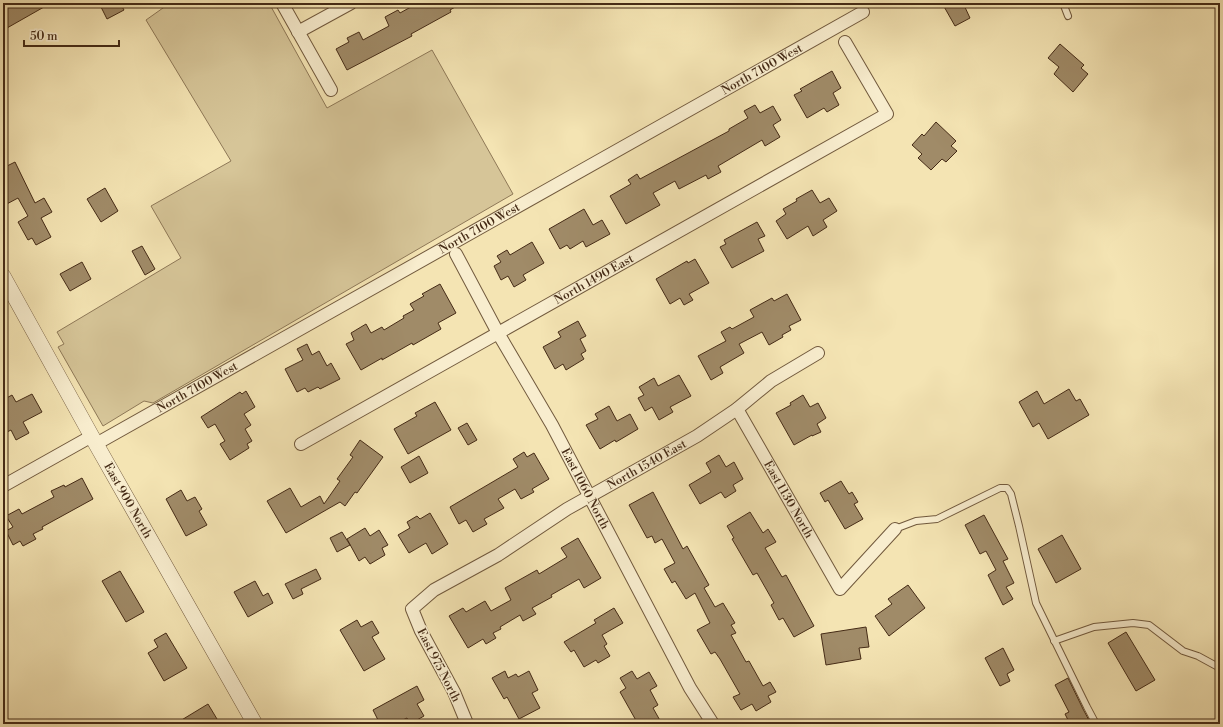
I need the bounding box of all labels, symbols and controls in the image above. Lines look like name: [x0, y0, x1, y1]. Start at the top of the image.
scale bar: [24, 22, 119, 48]
text: 50 m: [30, 29, 58, 44]
street label: North 7100 West: [719, 40, 806, 98]
street label: North 7100 West: [436, 199, 523, 257]
street label: North 1490 East: [552, 251, 637, 308]
street label: North 7100 West: [154, 358, 241, 416]
street label: North 1540 East: [604, 436, 690, 493]
street label: East 1060 North: [557, 446, 612, 532]
street label: East 1130 North: [760, 458, 816, 541]
street label: East 900 North: [100, 460, 155, 541]
street label: East 975 North: [413, 626, 464, 705]

